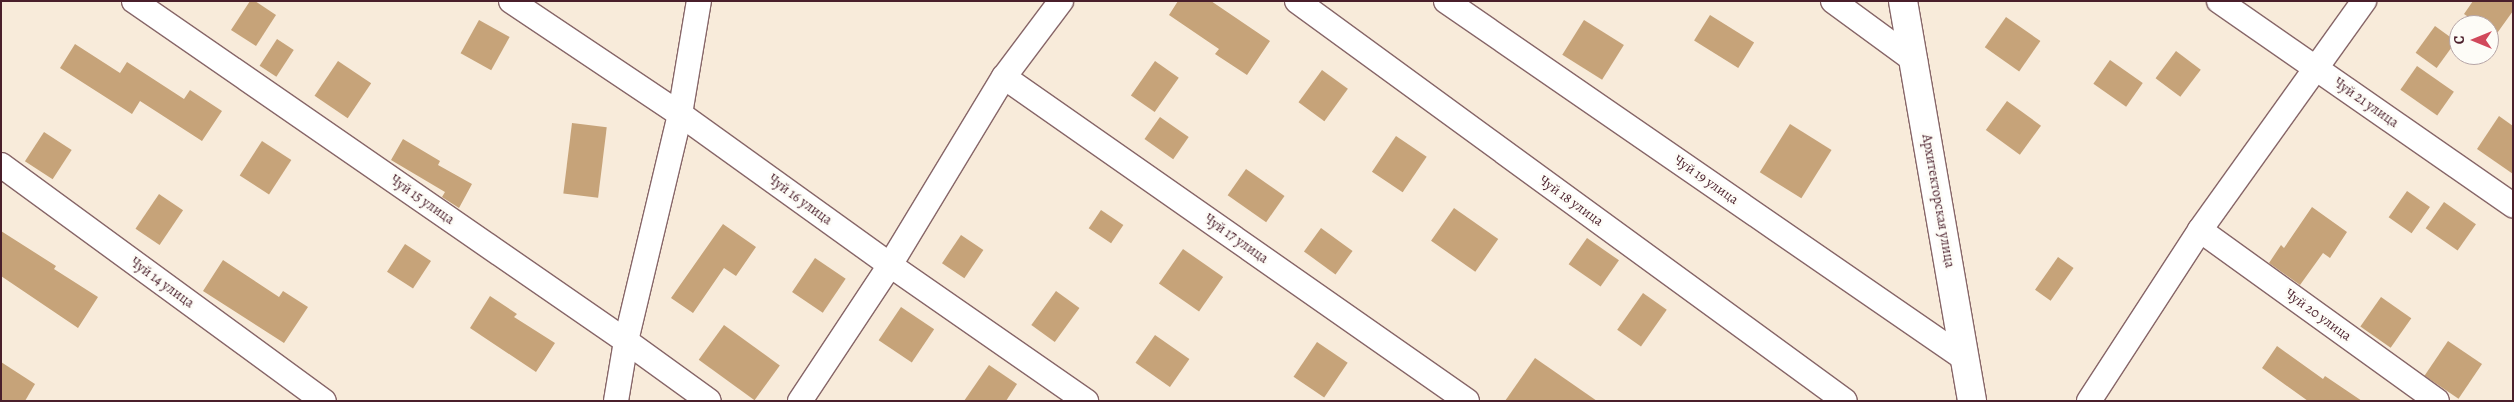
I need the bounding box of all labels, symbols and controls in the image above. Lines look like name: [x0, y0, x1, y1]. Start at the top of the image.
north arrow: [2449, 15, 2499, 65]
text: С: [2450, 36, 2469, 44]
street label: Чуй 21 улица: [2330, 75, 2402, 131]
street label: Архитекторская улица: [1918, 133, 1958, 269]
street label: Чуй 19 улица: [1670, 152, 1742, 208]
street label: Чуй 16 улица: [765, 171, 835, 229]
street label: Чуй 15 улица: [387, 172, 457, 228]
street label: Чуй 18 улица: [1536, 172, 1606, 230]
street label: Чуй 17 улица: [1201, 211, 1271, 267]
street label: Чуй 14 улица: [127, 254, 197, 312]
street label: Чуй 20 улица: [2282, 285, 2354, 345]

